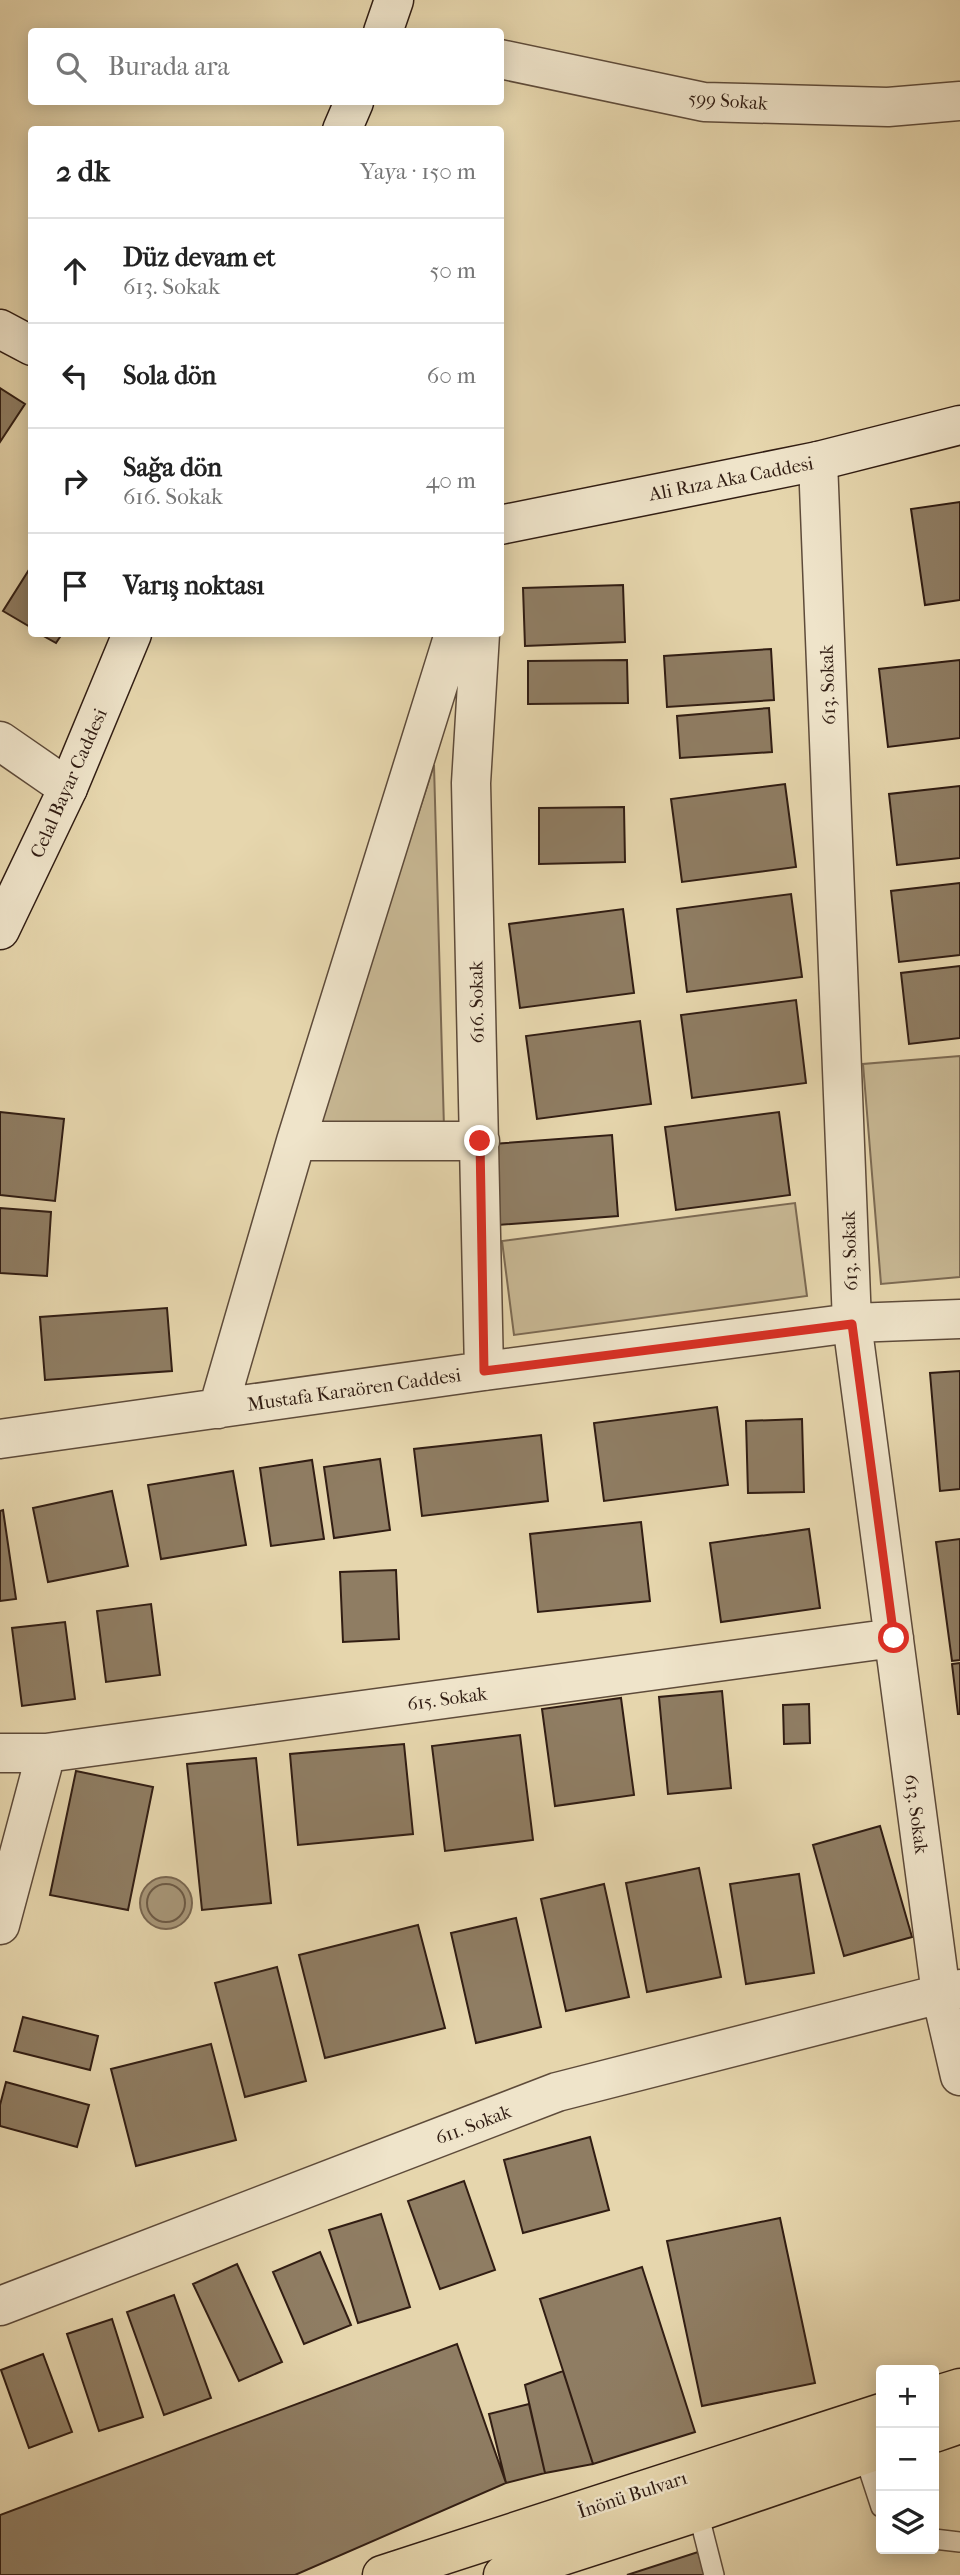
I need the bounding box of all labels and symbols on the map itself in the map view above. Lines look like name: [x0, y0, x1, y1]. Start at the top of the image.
street label: 599 Sokak: [687, 87, 769, 115]
street label: Ali Rıza Aka Caddesi: [646, 452, 816, 506]
street label: 613. Sokak: [816, 644, 840, 725]
street label: Celal Bayar Caddesi: [26, 705, 112, 862]
street label: 616. Sokak: [465, 960, 489, 1043]
route end: [464, 1125, 495, 1156]
street label: 613. Sokak: [838, 1210, 862, 1291]
street label: Mustafa Karaören Caddesi: [246, 1364, 463, 1416]
route start: [878, 1622, 909, 1653]
street label: 615. Sokak: [406, 1682, 489, 1715]
street label: 613. Sokak: [900, 1773, 933, 1856]
street label: 611. Sokak: [432, 2100, 514, 2149]
street label: İnönü Bulvarı: [575, 2467, 690, 2523]

